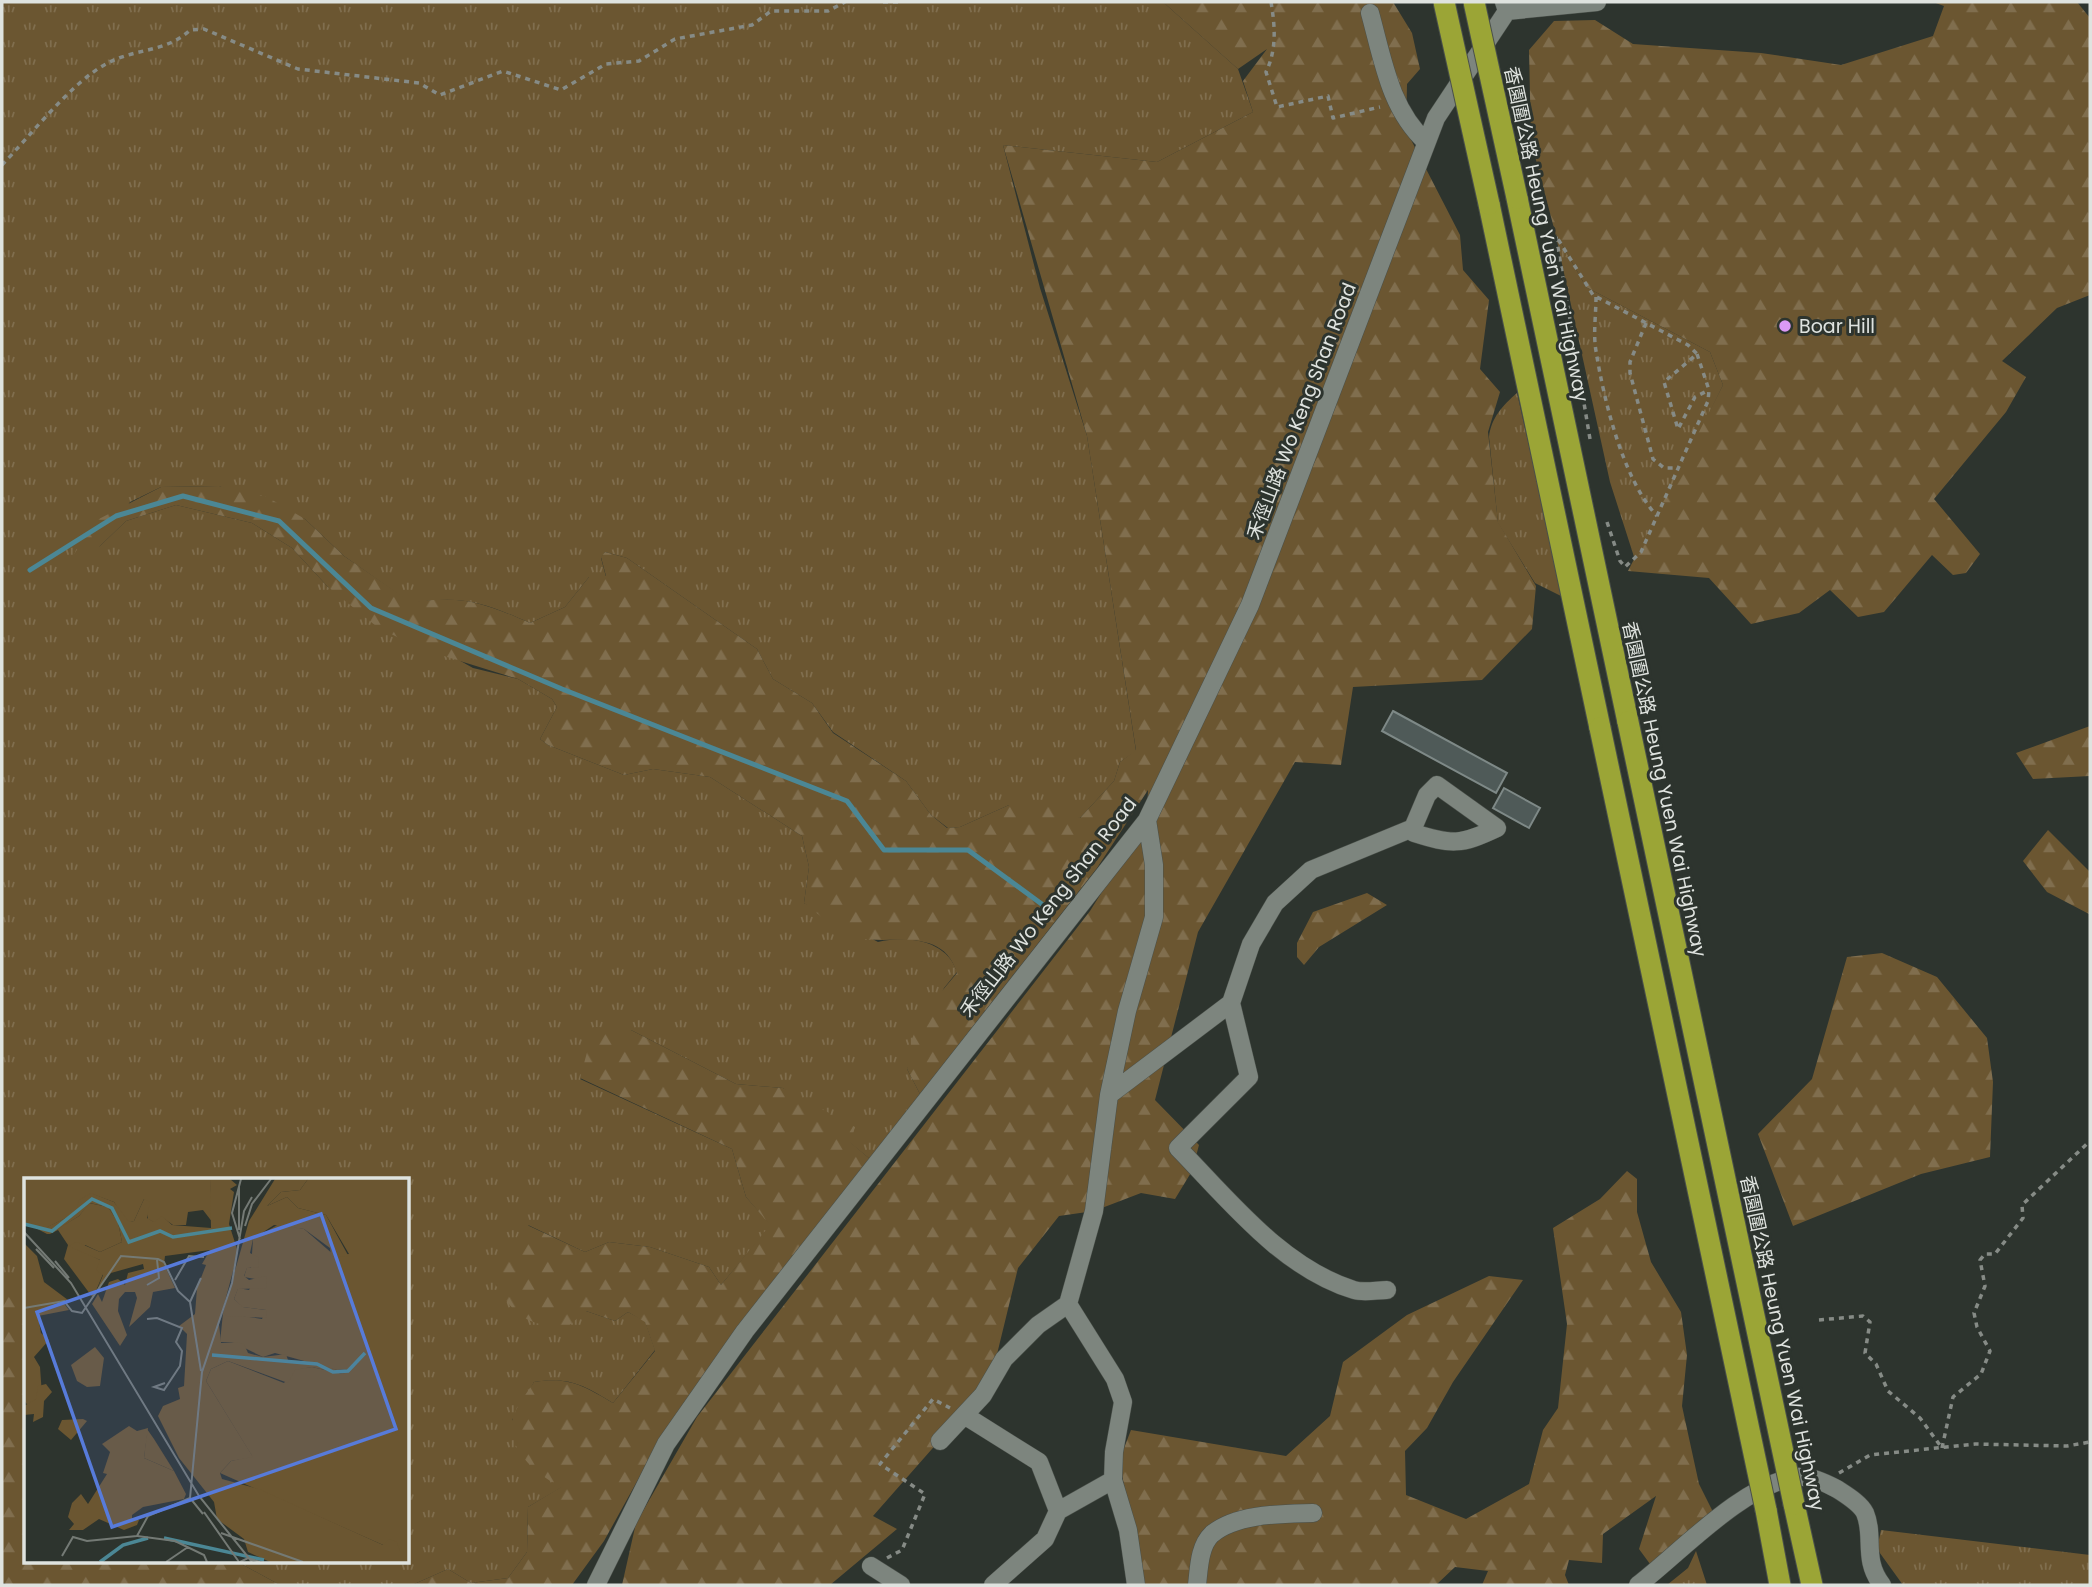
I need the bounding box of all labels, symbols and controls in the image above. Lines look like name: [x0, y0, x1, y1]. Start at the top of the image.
street label: 香園圍公路 Heung Yuen Wai Highway: [1498, 64, 1595, 405]
street label: 禾徑山路 Wo Keng Shan Road: [1240, 279, 1363, 543]
place label: Boar Hill: [1799, 313, 1875, 340]
marker: Boar Hill: [1777, 318, 1793, 334]
street label: 香園圍公路 Heung Yuen Wai Highway: [1616, 619, 1713, 960]
street label: 禾徑山路 Wo Keng Shan Road: [954, 791, 1143, 1023]
street label: 香園圍公路 Heung Yuen Wai Highway: [1734, 1173, 1831, 1514]
inset map: [24, 1178, 410, 1562]

